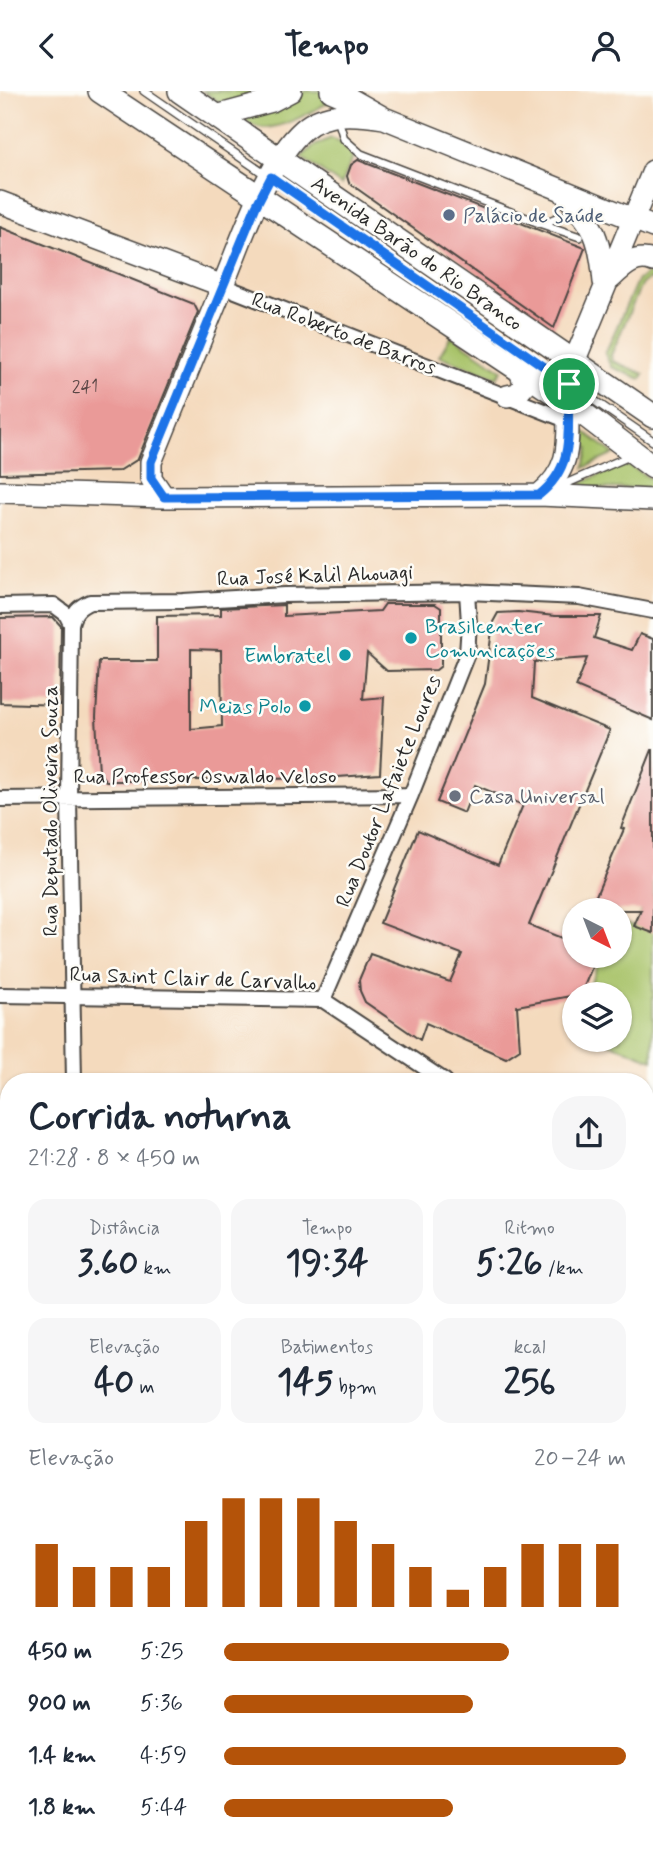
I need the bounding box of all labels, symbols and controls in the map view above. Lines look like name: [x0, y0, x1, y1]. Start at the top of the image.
text: Tempo: [284, 25, 369, 67]
icon: back: [28, 27, 66, 65]
icon: person: [587, 27, 625, 65]
street label: Avenida Barão do Rio Branco: [305, 170, 528, 338]
place label: Palácio de Saúde: [463, 202, 604, 230]
marker: Palácio de Saúde: [441, 207, 457, 223]
street label: Rua Roberto de Barros: [247, 286, 440, 382]
pin: [539, 354, 599, 414]
icon: arrive: [550, 365, 588, 403]
house number: 241: [72, 375, 98, 399]
street label: Rua José Kalil Ahouagi: [217, 559, 414, 593]
place label: Brasilcenter Comunicações: [425, 613, 555, 665]
marker: Brasilcenter Comunicações: [403, 630, 419, 646]
place label: Embratel: [244, 642, 331, 670]
marker: Embratel: [337, 647, 353, 663]
street label: Rua Doutor Lafaiete Loures: [330, 671, 448, 911]
street label: Rua Deputado Oliveira Souza: [37, 686, 65, 936]
place label: Meias Polo: [199, 693, 291, 721]
marker: Meias Polo: [297, 698, 313, 714]
street label: Rua Professor Oswaldo Veloso: [74, 763, 336, 791]
place label: Casa Universal: [469, 783, 605, 811]
marker: Casa Universal: [447, 788, 463, 804]
north arrow: [562, 898, 632, 968]
map controls: [562, 898, 632, 1052]
street label: Rua Saint Clair de Carvalho: [69, 961, 317, 997]
button: layers: [562, 982, 632, 1052]
text: Corrida noturna: [28, 1093, 292, 1142]
button: share: [552, 1096, 626, 1170]
text: 21:28 · 8 × 450 m: [28, 1144, 200, 1174]
text: Distância: [89, 1216, 160, 1241]
text: Tempo: [302, 1216, 352, 1241]
text: Ritmo: [505, 1216, 555, 1241]
text: 3.60: [77, 1241, 138, 1287]
text: 19:34: [286, 1241, 368, 1287]
text: 5:26: [476, 1241, 543, 1287]
text: km: [138, 1256, 171, 1281]
text: /km: [543, 1256, 584, 1281]
text: Elevação: [89, 1335, 160, 1360]
text: Batimentos: [281, 1335, 373, 1360]
text: kcal: [514, 1335, 546, 1360]
text: 40: [94, 1360, 134, 1406]
text: 145: [277, 1360, 333, 1406]
text: 256: [504, 1360, 556, 1406]
text: m: [134, 1375, 155, 1400]
text: bpm: [333, 1375, 377, 1400]
text: Elevação: [28, 1444, 114, 1474]
text: 20–24 m: [534, 1444, 626, 1474]
text: 450 m: [28, 1637, 92, 1667]
text: 5:25: [140, 1637, 183, 1667]
text: 900 m: [28, 1689, 91, 1719]
text: 5:36: [140, 1689, 183, 1719]
text: 1.4 km: [28, 1741, 96, 1771]
text: 4:59: [140, 1741, 187, 1771]
text: 1.8 km: [28, 1793, 96, 1823]
text: 5:44: [140, 1793, 187, 1823]

